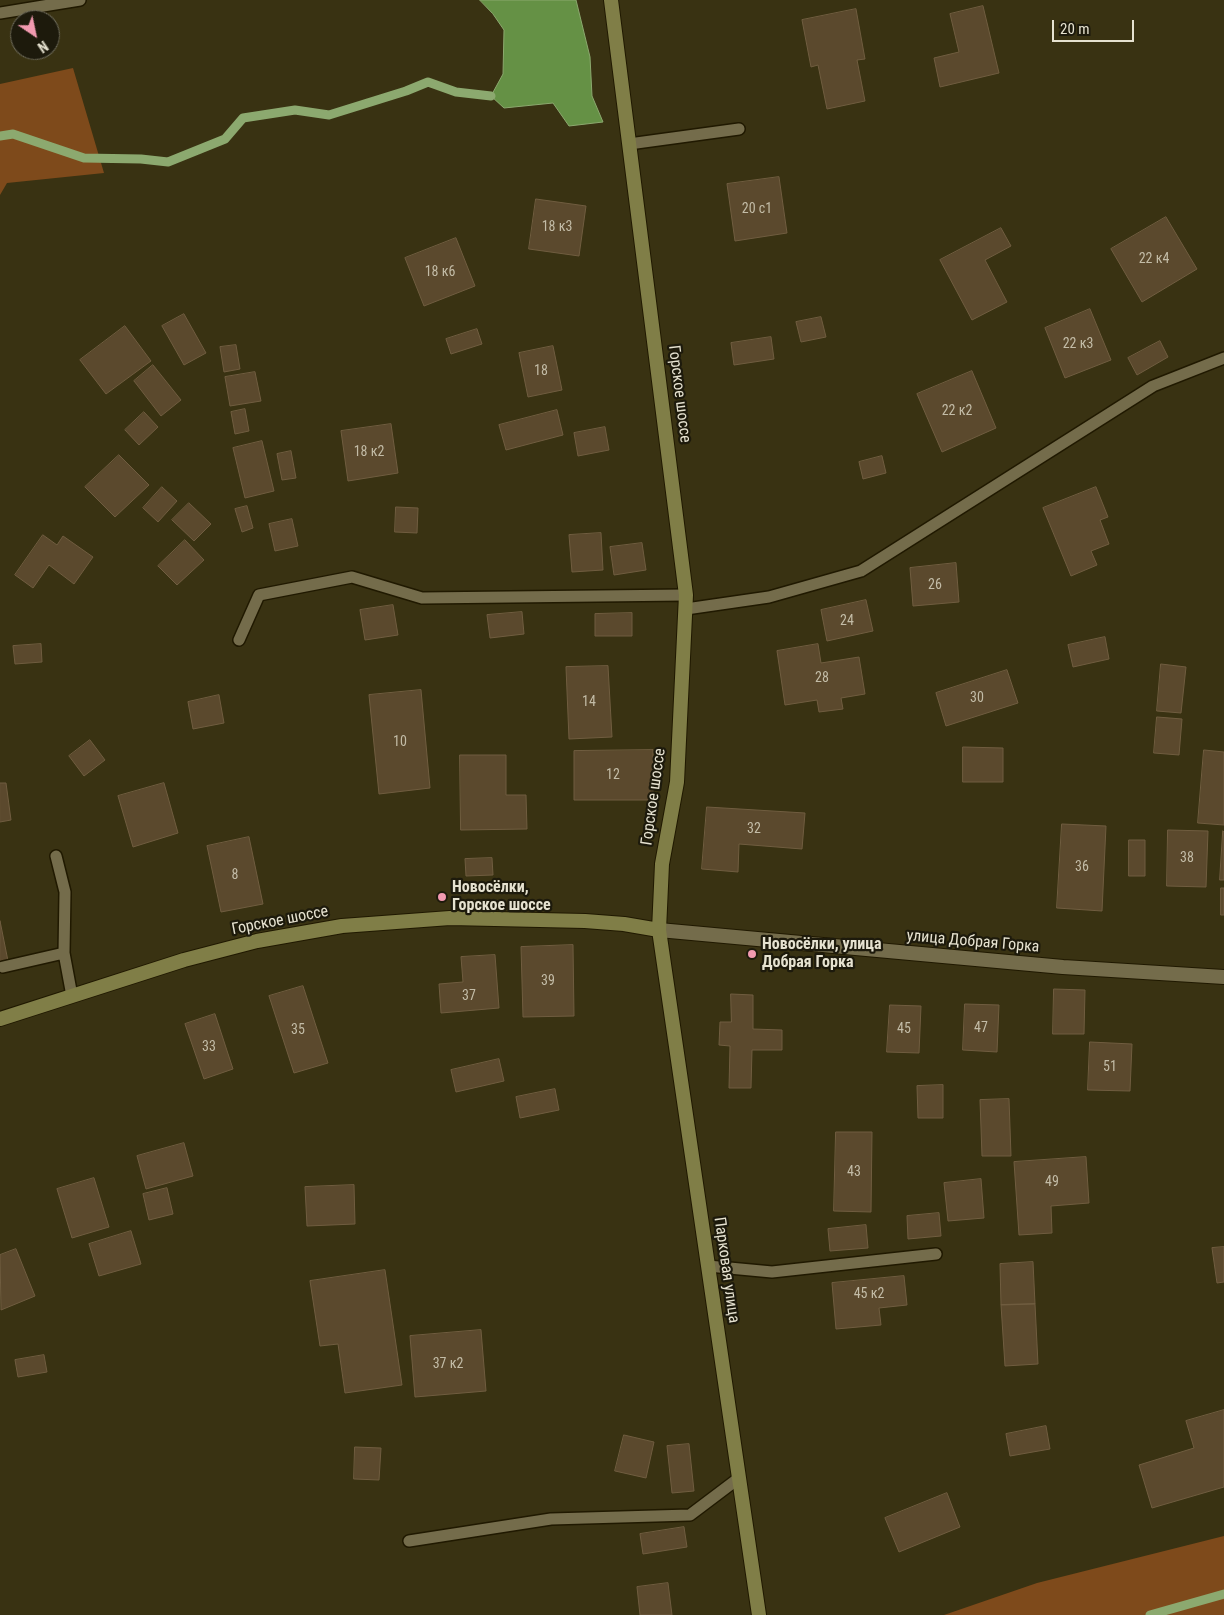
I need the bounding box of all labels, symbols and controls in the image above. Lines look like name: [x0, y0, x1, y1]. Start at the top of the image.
north arrow: [10, 10, 60, 60]
scale bar: [1054, 10, 1136, 42]
text: 20 m: [1060, 20, 1090, 38]
text: N: [35, 38, 51, 56]
house number: 20 с1: [742, 201, 772, 217]
house number: 18 к3: [542, 219, 572, 235]
house number: 22 к4: [1139, 251, 1169, 267]
house number: 18 к6: [425, 264, 455, 280]
house number: 22 к3: [1063, 336, 1093, 352]
street label: Горское шоссе: [664, 344, 694, 444]
house number: 18: [534, 363, 548, 379]
house number: 22 к2: [942, 403, 972, 419]
house number: 18 к2: [354, 444, 384, 460]
house number: 26: [928, 577, 942, 593]
house number: 24: [840, 613, 854, 629]
house number: 28: [815, 670, 829, 686]
house number: 30: [970, 690, 984, 706]
house number: 14: [582, 694, 596, 710]
house number: 10: [393, 734, 407, 750]
street label: Горское шоссе: [638, 747, 670, 847]
house number: 12: [606, 767, 620, 783]
house number: 32: [747, 821, 761, 837]
house number: 38: [1180, 850, 1194, 866]
house number: 36: [1075, 859, 1089, 875]
house number: 8: [232, 867, 238, 883]
place label: Новосёлки, Горское шоссе: [452, 878, 551, 916]
marker: Новосёлки, Горское шоссе: [436, 891, 448, 903]
street label: Горское шоссе: [230, 902, 330, 940]
street label: улица Добрая Горка: [906, 927, 1040, 957]
place label: Новосёлки, улица Добрая Горка: [762, 935, 881, 973]
marker: Новосёлки, улица Добрая Горка: [746, 948, 758, 960]
house number: 39: [541, 973, 555, 989]
house number: 37: [462, 988, 476, 1004]
house number: 47: [974, 1020, 988, 1036]
house number: 45: [897, 1021, 911, 1037]
house number: 35: [291, 1022, 305, 1038]
house number: 33: [202, 1039, 216, 1055]
house number: 51: [1103, 1059, 1117, 1075]
house number: 43: [847, 1164, 861, 1180]
house number: 49: [1045, 1174, 1059, 1190]
street label: Парковая улица: [709, 1216, 743, 1324]
house number: 45 к2: [854, 1286, 884, 1302]
house number: 37 к2: [433, 1356, 463, 1372]

